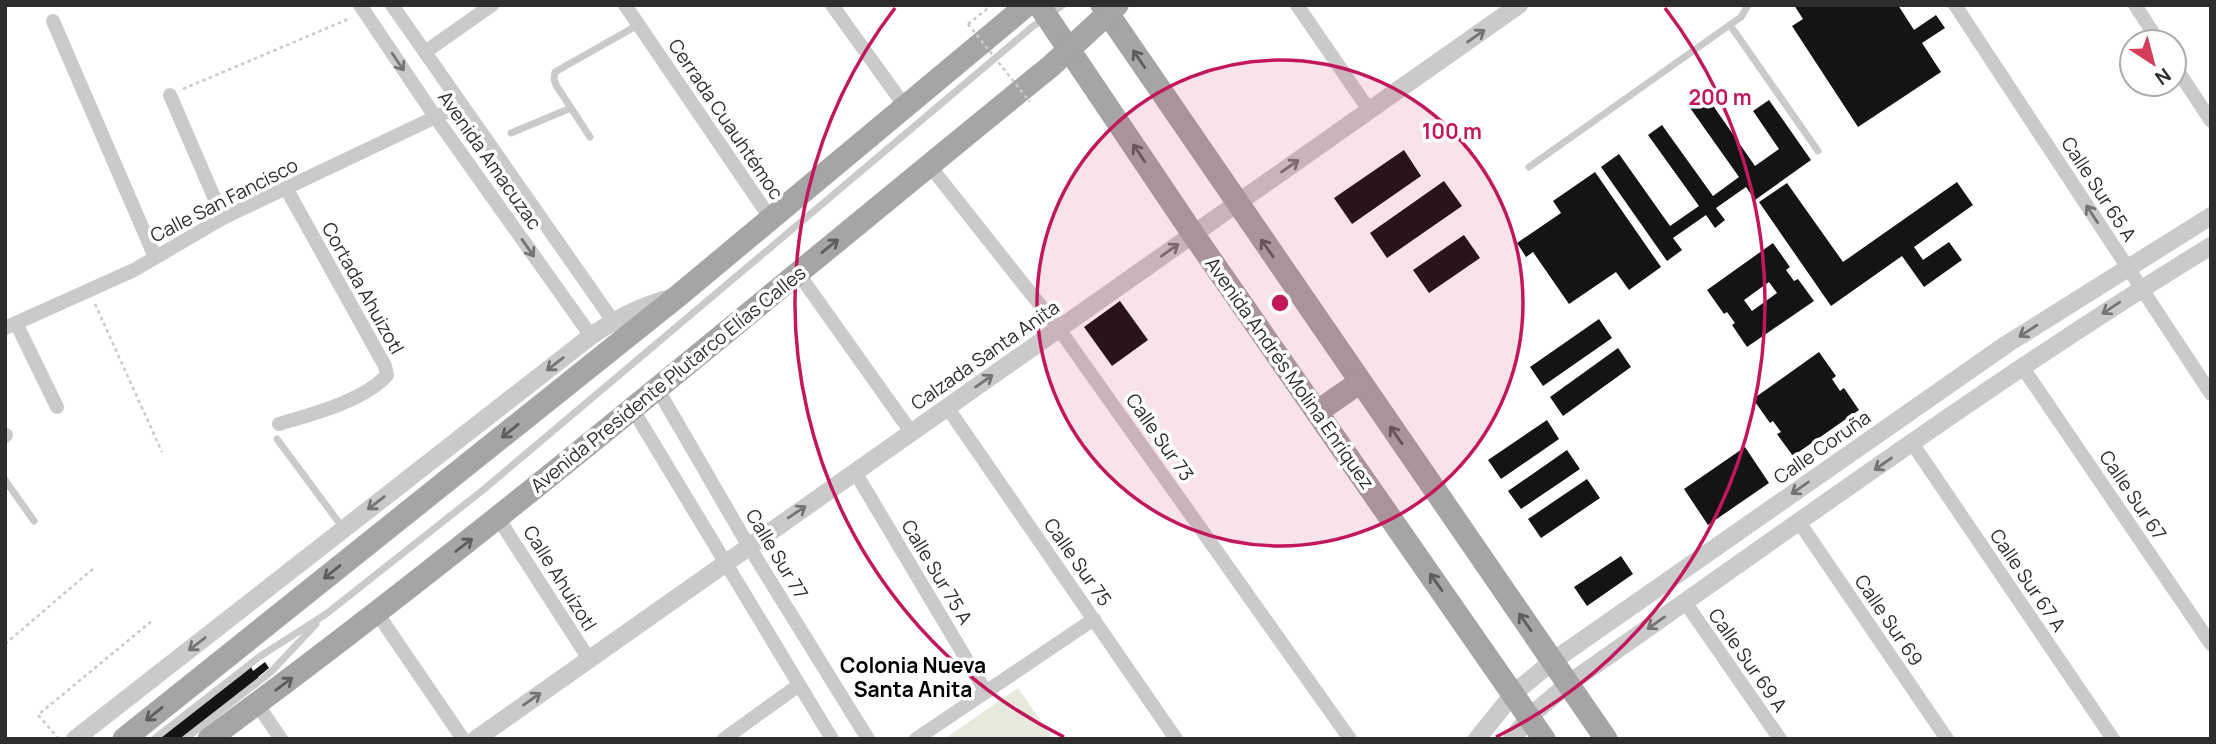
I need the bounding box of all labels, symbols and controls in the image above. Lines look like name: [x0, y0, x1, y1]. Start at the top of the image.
north arrow: [2118, 28, 2188, 98]
one-way arrow: [1466, 29, 1485, 43]
street label: Cerrada Cuauhtémoc: [663, 34, 789, 204]
one-way arrow: [1132, 50, 1146, 70]
one-way arrow: [391, 52, 405, 71]
text: N: [2150, 62, 2176, 91]
text: 200 m: [1688, 83, 1752, 111]
street label: Avenida Amacuzac: [432, 85, 548, 235]
text: 100 m: [1422, 117, 1482, 145]
street label: Calle Sur 65 A: [2055, 132, 2143, 246]
one-way arrow: [1132, 144, 1146, 163]
street label: Calle San Fancisco: [146, 152, 302, 248]
one-way arrow: [1279, 159, 1299, 173]
one-way arrow: [2085, 205, 2099, 225]
street label: Cortada Ahuizotl: [316, 217, 410, 359]
one-way arrow: [521, 238, 535, 257]
one-way arrow: [821, 238, 839, 254]
one-way arrow: [1260, 239, 1274, 258]
one-way arrow: [1160, 243, 1179, 257]
street label: Avenida Andrés Molina Enríquez: [1200, 252, 1380, 494]
street label: Avenida Presidente Plutarco Elías Calles: [525, 260, 811, 498]
centre of rings: [1268, 291, 1292, 315]
street label: Calzada Santa Anita: [906, 294, 1064, 416]
one-way arrow: [2102, 302, 2122, 316]
one-way arrow: [2019, 324, 2039, 338]
one-way arrow: [547, 356, 565, 371]
one-way arrow: [974, 374, 993, 388]
street label: Calle Sur 73: [1120, 388, 1200, 486]
street label: Calle Coruña: [1768, 404, 1876, 490]
one-way arrow: [501, 423, 519, 438]
one-way arrow: [1389, 426, 1403, 445]
street label: Calle Sur 67: [2093, 445, 2173, 545]
one-way arrow: [1874, 457, 1893, 471]
one-way arrow: [1791, 481, 1810, 495]
one-way arrow: [367, 496, 386, 511]
street label: Calle Sur 77: [740, 504, 814, 604]
one-way arrow: [787, 504, 806, 519]
street label: Calle Sur 75: [1038, 513, 1118, 611]
street label: Calle Sur 75 A: [895, 515, 979, 629]
street label: Calle Ahuízotl: [517, 520, 603, 636]
street label: Calle Sur 67 A: [1984, 524, 2072, 636]
one-way arrow: [454, 537, 473, 552]
one-way arrow: [323, 565, 342, 580]
street label: Calle Sur 69: [1849, 569, 1929, 671]
one-way arrow: [1429, 573, 1443, 592]
street label: Calle Sur 69 A: [1703, 603, 1793, 717]
one-way arrow: [1518, 613, 1533, 632]
one-way arrow: [1647, 615, 1666, 630]
one-way arrow: [188, 636, 207, 651]
district label: Colonia Nueva Santa Anita: [840, 651, 986, 703]
one-way arrow: [274, 676, 292, 691]
one-way arrow: [522, 692, 541, 706]
one-way arrow: [146, 707, 164, 722]

